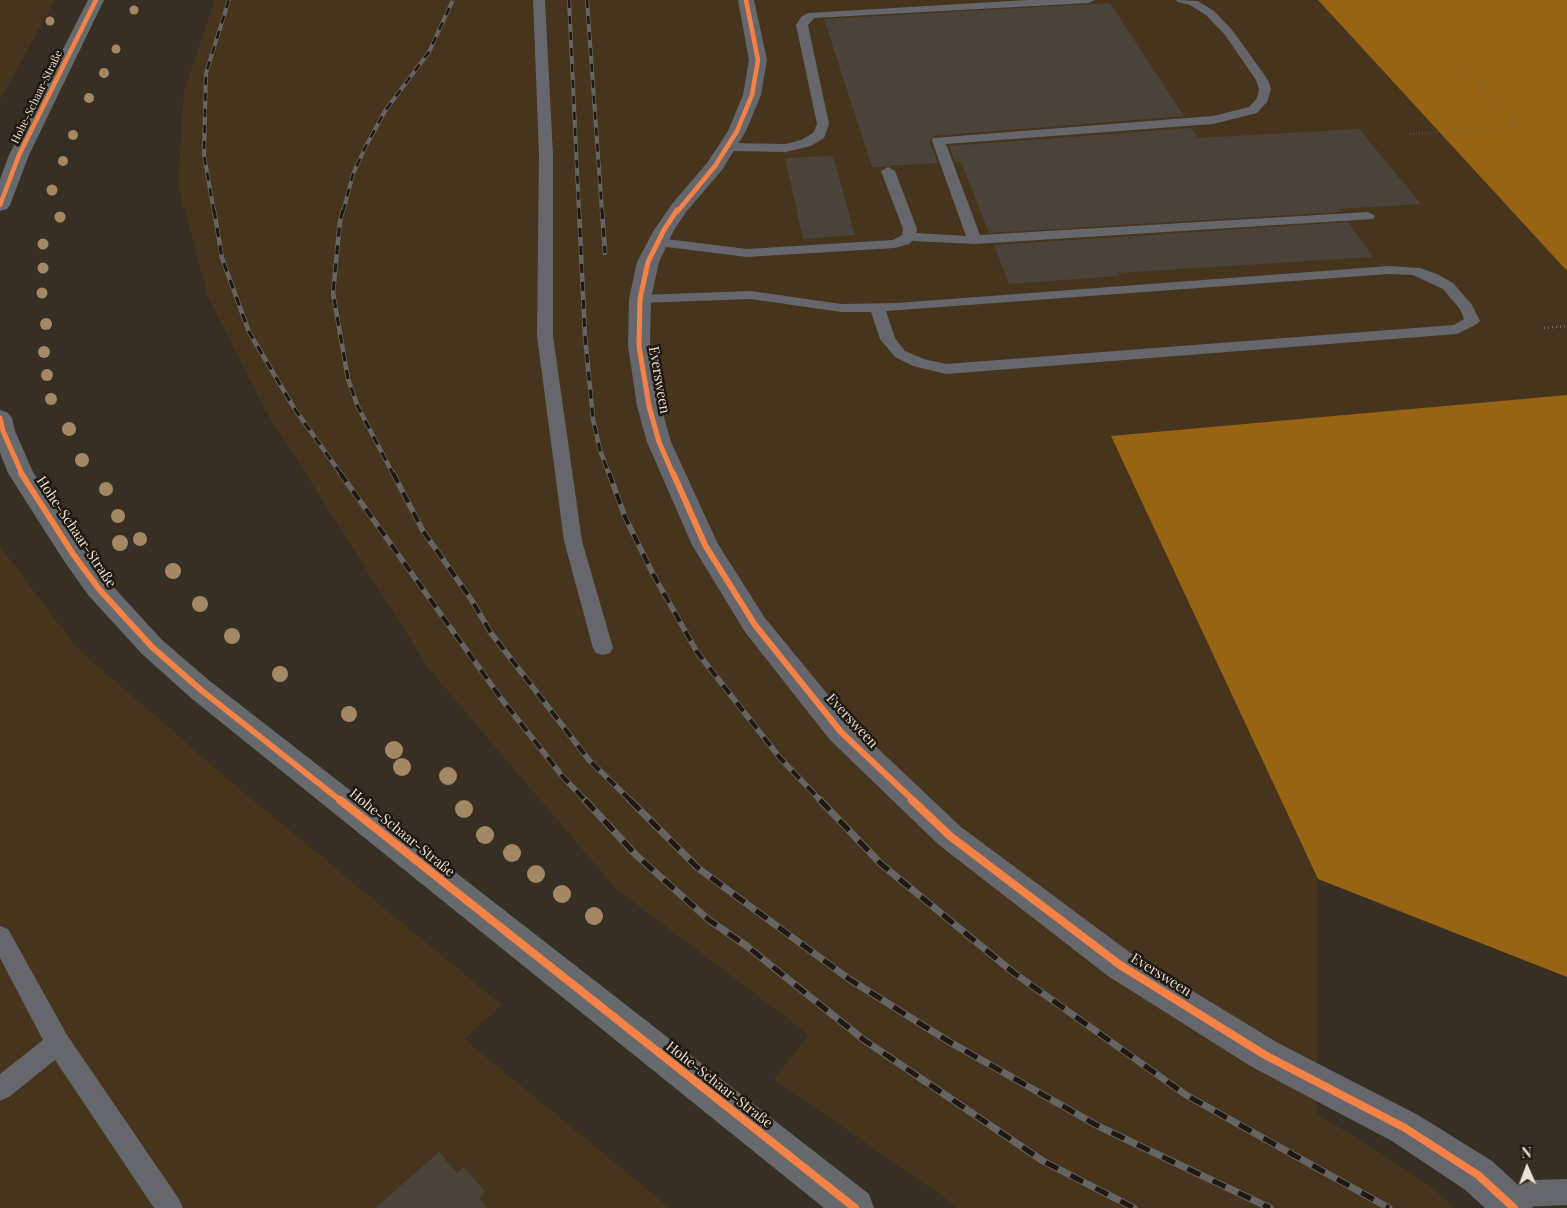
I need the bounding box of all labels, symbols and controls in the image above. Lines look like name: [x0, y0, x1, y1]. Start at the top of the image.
street label: Hohe-Schaar-Straße: [9, 48, 65, 146]
street label: Eversween: [645, 345, 673, 415]
street label: Hohe-Schaar-Straße: [33, 473, 119, 591]
street label: Eversween: [823, 690, 881, 752]
street label: Hohe-Schaar-Straße: [346, 785, 458, 881]
street label: Eversween: [1128, 950, 1194, 1000]
street label: Hohe-Schaar-Straße: [662, 1038, 776, 1132]
north arrow: [1502, 1143, 1552, 1193]
text: N: [1521, 1143, 1532, 1162]

